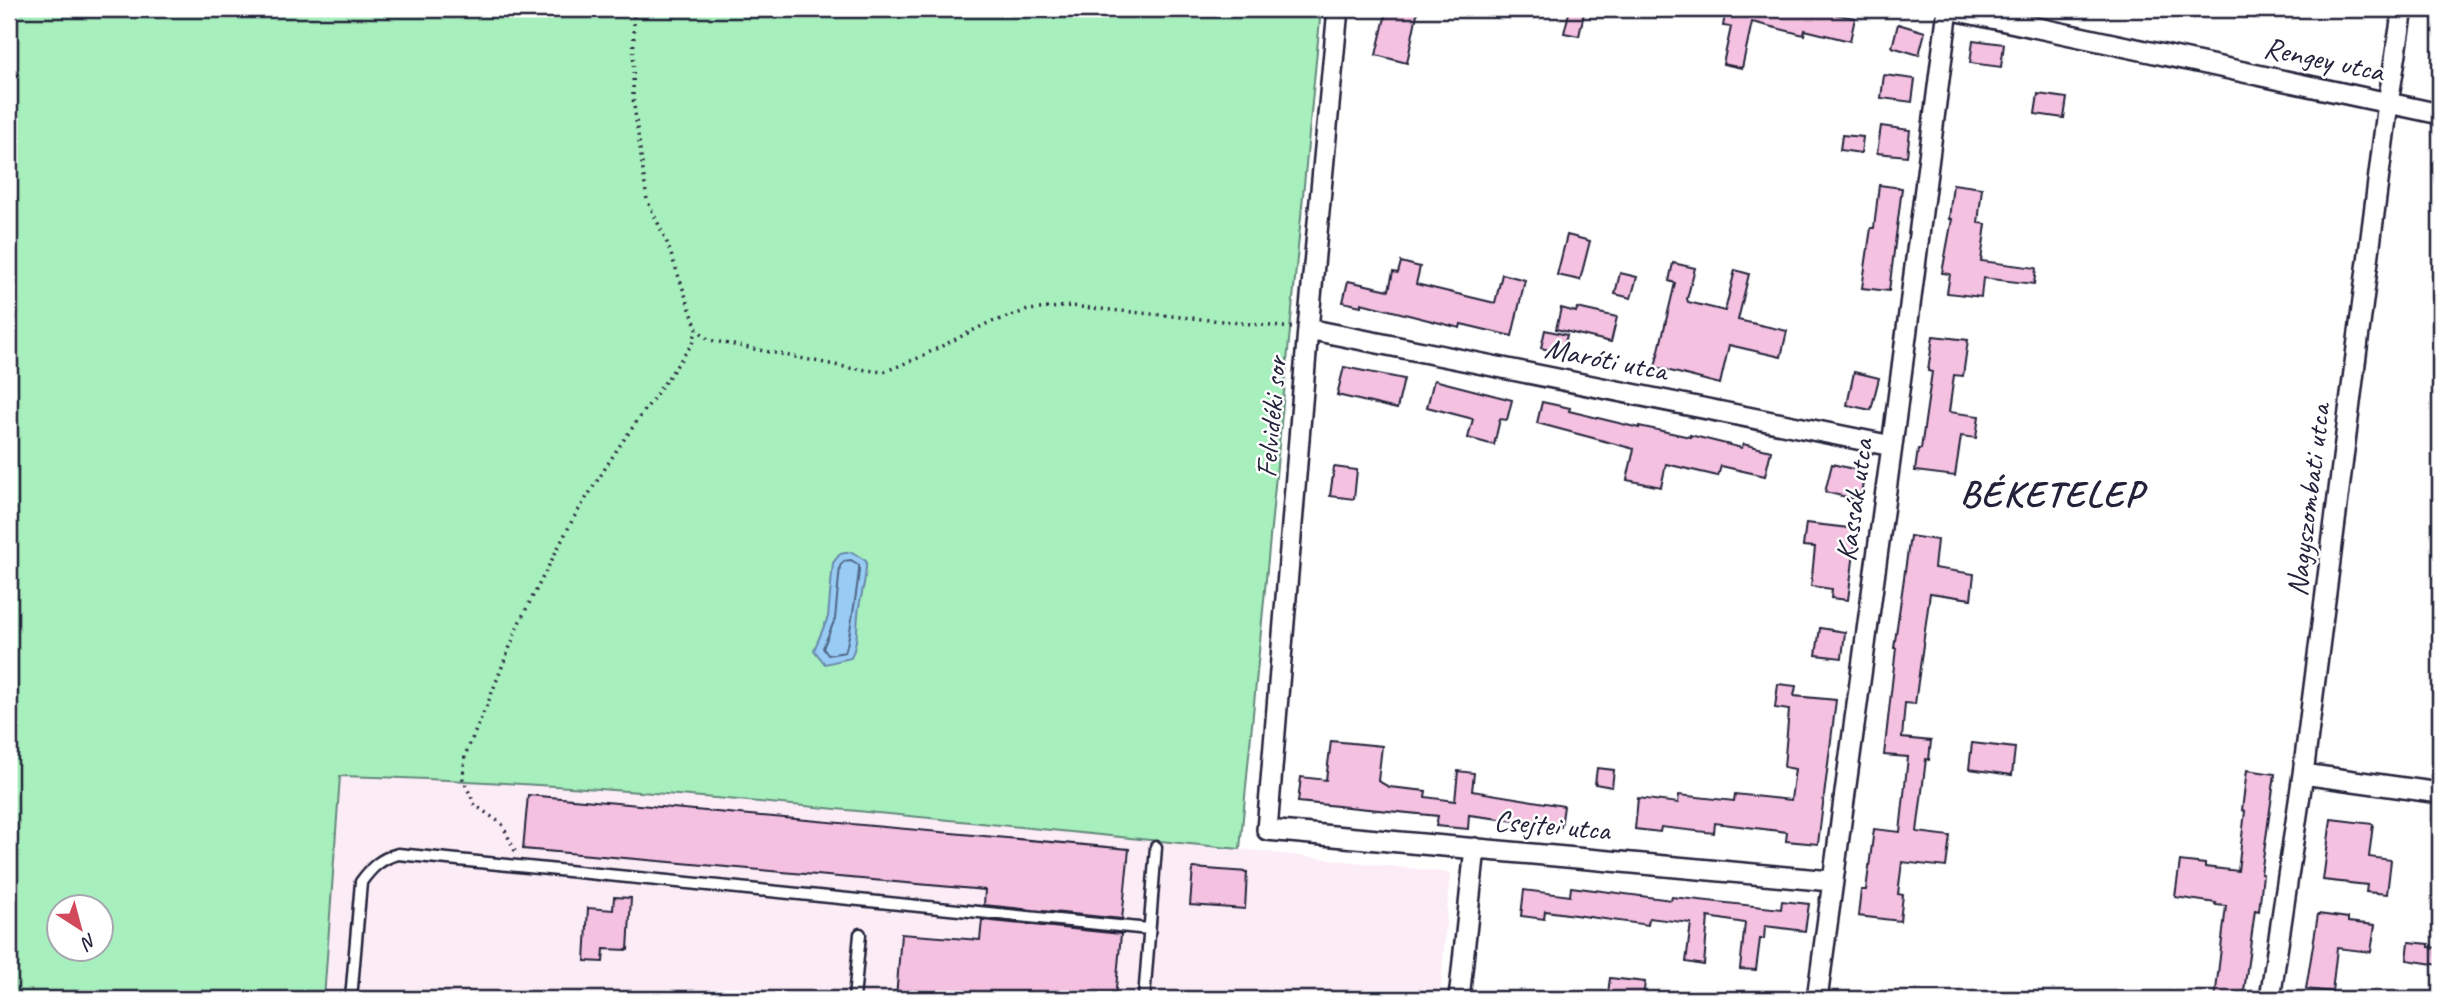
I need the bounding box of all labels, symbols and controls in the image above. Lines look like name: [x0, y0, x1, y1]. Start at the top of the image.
street label: Rengey utca: [2261, 28, 2389, 91]
street label: Maróti utca: [1542, 329, 1673, 390]
street label: Felvidéki sor: [1247, 353, 1295, 479]
street label: Nagyszombati utca: [2277, 399, 2339, 598]
street label: Kassák utca: [1827, 435, 1882, 563]
district label: BÉKETELEP: [1960, 470, 2148, 517]
street label: Csejtei utca: [1493, 801, 1613, 849]
north arrow: [46, 892, 116, 962]
text: N: [75, 928, 101, 956]

